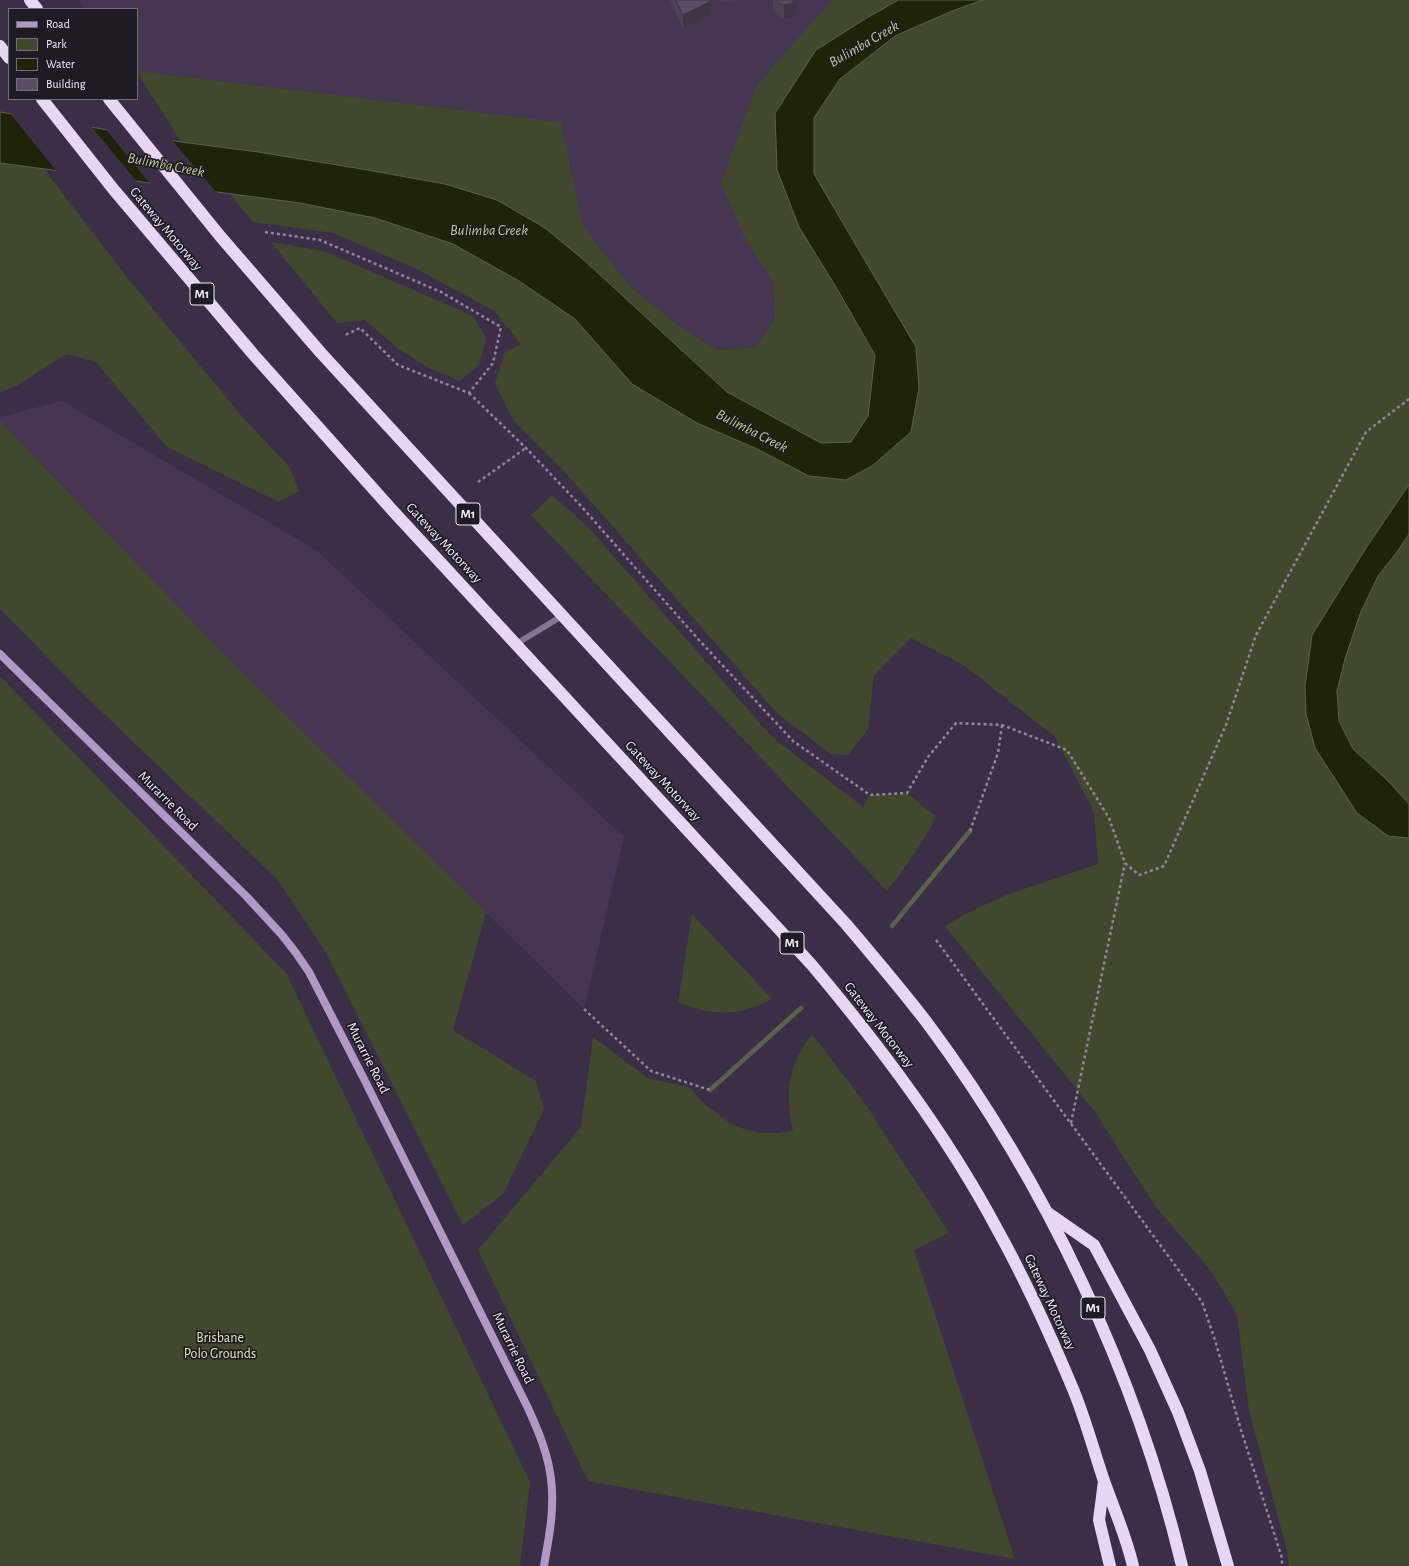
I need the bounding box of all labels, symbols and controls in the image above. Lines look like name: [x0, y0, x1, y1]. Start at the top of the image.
legend: [8, 8, 138, 100]
water label: Bulimba Creek: [826, 17, 902, 71]
text: Road: [46, 18, 70, 30]
text: Park: [46, 38, 67, 50]
text: Water: [46, 58, 75, 70]
text: Building: [46, 78, 86, 90]
water label: Bulimba Creek: [126, 149, 206, 181]
street label: Gateway Motorway: [126, 184, 206, 274]
water label: Bulimba Creek: [450, 221, 528, 239]
road number: M1: [190, 283, 214, 305]
water label: Bulimba Creek: [713, 405, 791, 457]
street label: Gateway Motorway: [402, 499, 486, 587]
road number: M1: [456, 503, 480, 525]
street label: Gateway Motorway: [621, 737, 705, 825]
street label: Murarrie Road: [135, 768, 201, 834]
road number: M1: [780, 932, 804, 954]
street label: Gateway Motorway: [840, 979, 918, 1071]
street label: Murarrie Road: [343, 1020, 393, 1096]
street label: Gateway Motorway: [1020, 1251, 1080, 1353]
road number: M1: [1081, 1297, 1105, 1319]
street label: Murarrie Road: [488, 1309, 538, 1387]
park label: Brisbane Polo Grounds: [184, 1330, 256, 1362]

